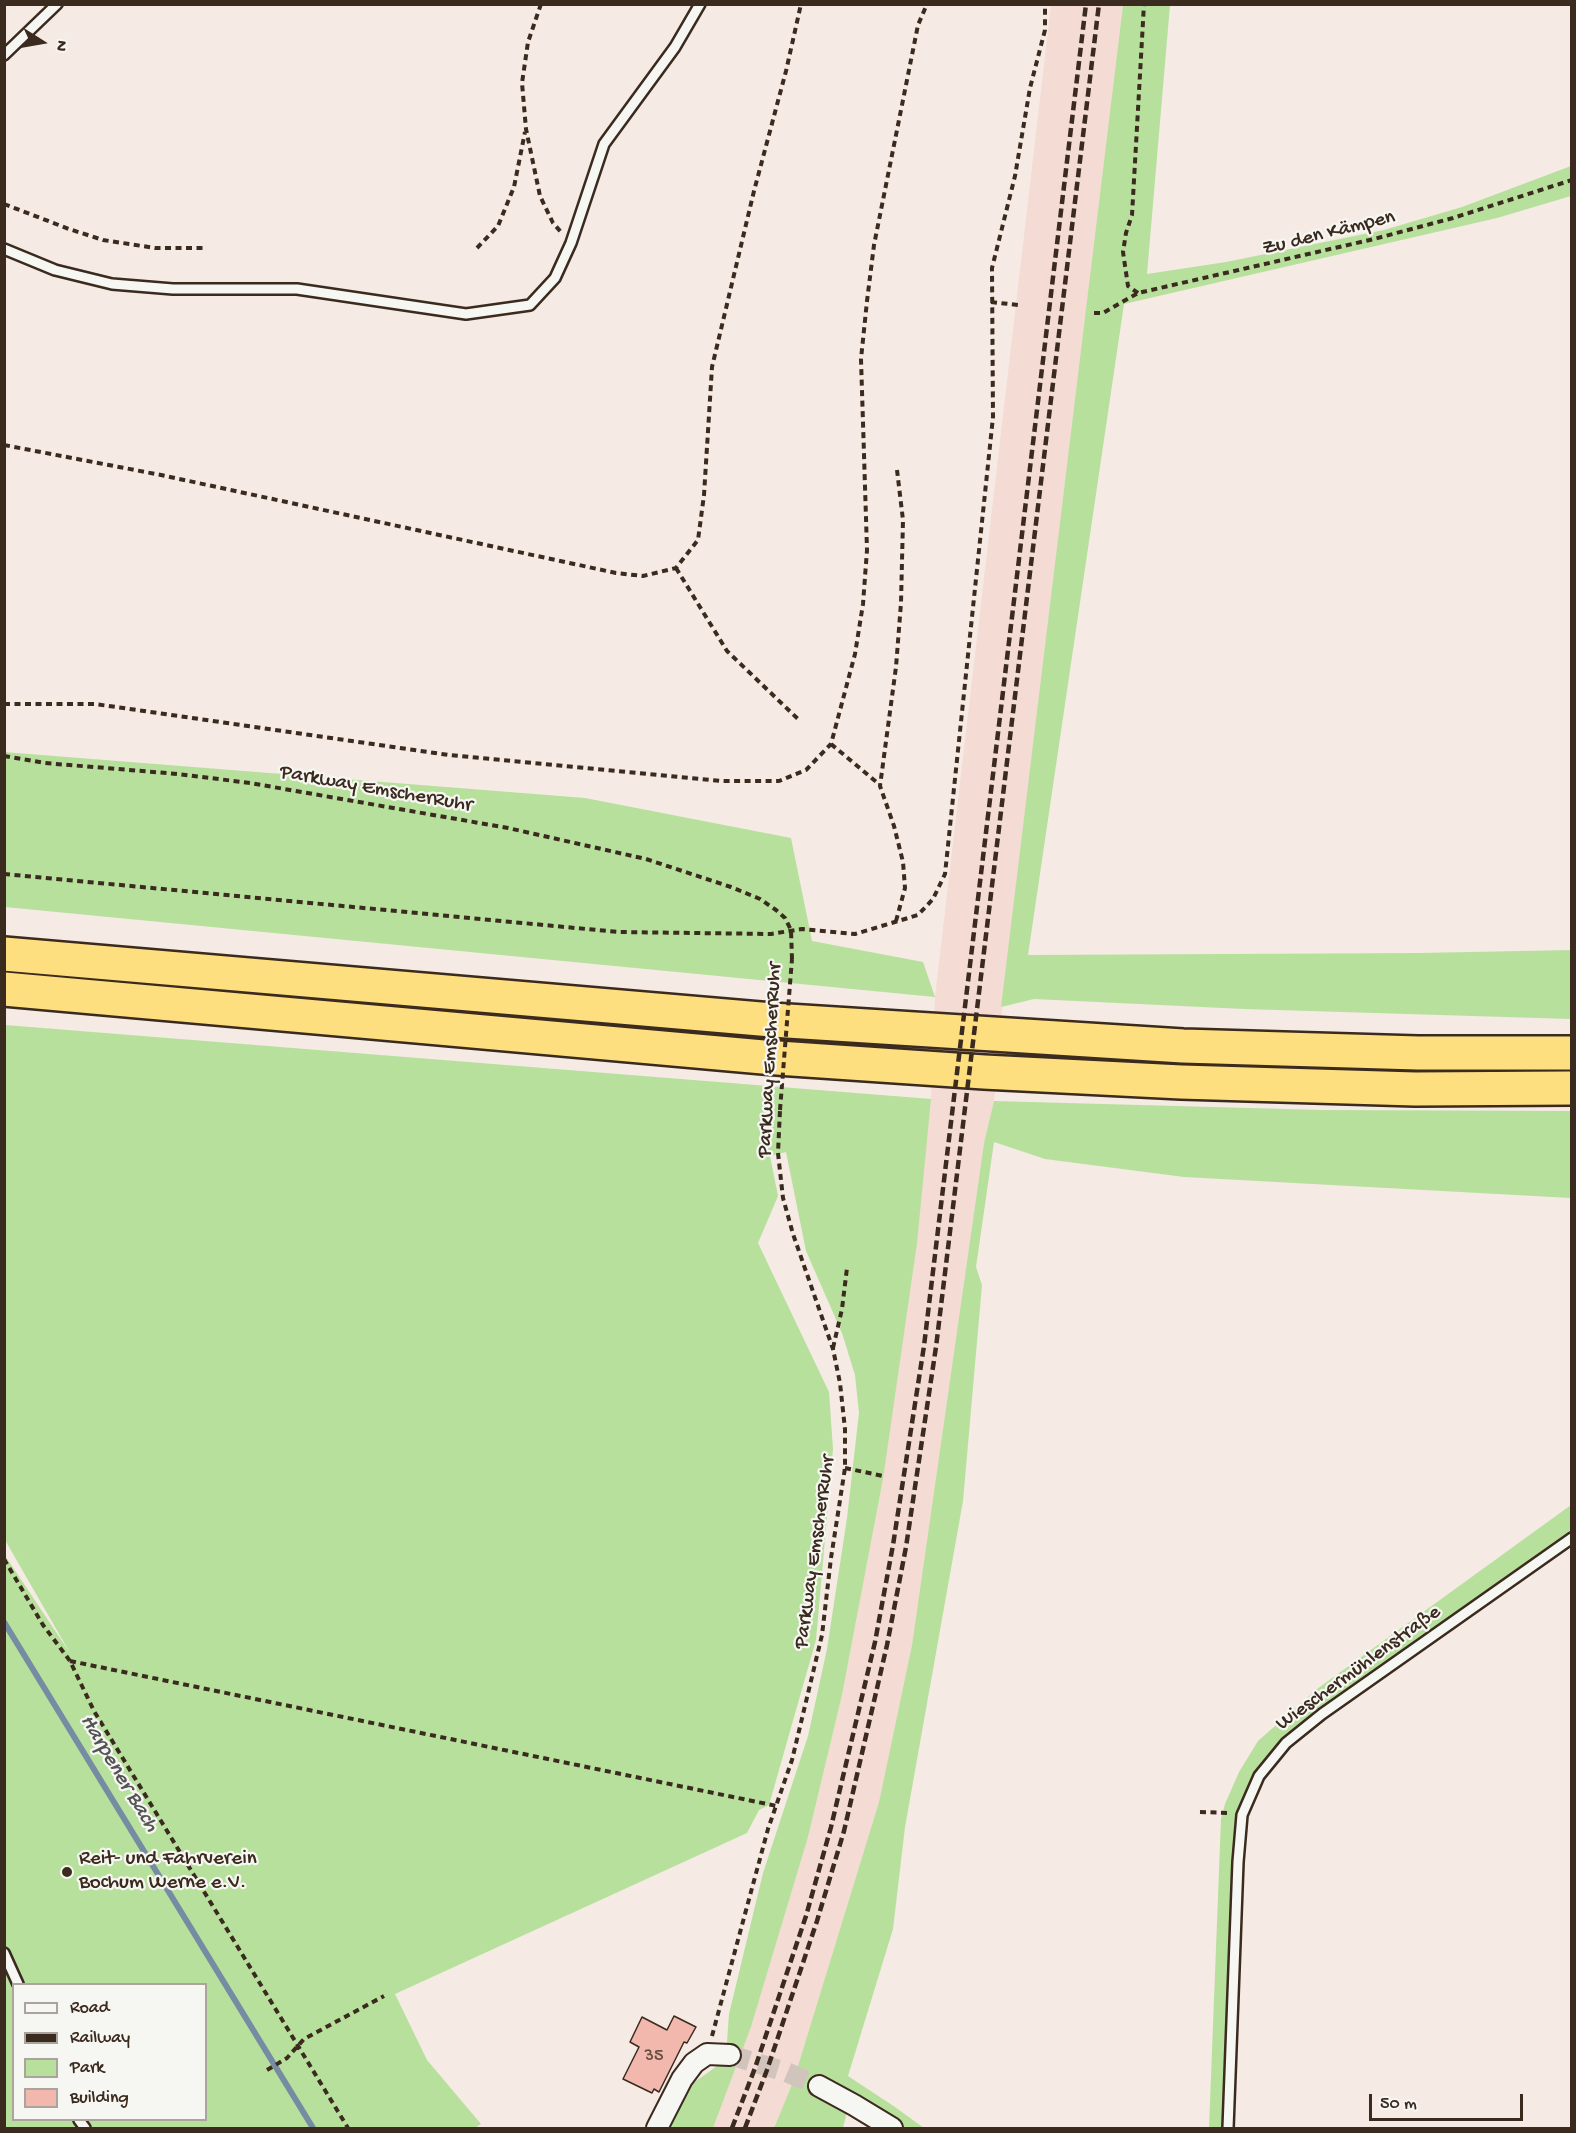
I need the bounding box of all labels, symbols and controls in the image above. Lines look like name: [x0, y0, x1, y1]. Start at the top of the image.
north arrow: [12, 12, 72, 72]
text: N: [50, 39, 70, 52]
street label: Zu den Kämpen: [1260, 205, 1398, 263]
street label: Parkway EmscherRuhr: [278, 761, 474, 819]
street label: Parkway EmscherRuhr: [753, 962, 789, 1158]
street label: Parkway EmscherRuhr: [790, 1454, 842, 1650]
street label: Wieschermühlenstraße: [1271, 1601, 1447, 1737]
water label: Harpener Bach: [73, 1710, 163, 1838]
place label: Reit- und Fahrverein Bochum Werne e.V.: [79, 1847, 257, 1897]
marker: Reit- und Fahrverein Bochum Werne e.V.: [60, 1865, 74, 1879]
legend: [12, 1983, 207, 2121]
text: Road: [70, 1998, 109, 2019]
text: Railway: [70, 2028, 130, 2049]
house number: 35: [645, 2046, 663, 2068]
text: Park: [70, 2058, 104, 2079]
scale bar: [1372, 2082, 1526, 2120]
text: Building: [70, 2088, 129, 2109]
text: 50 m: [1380, 2094, 1417, 2115]

